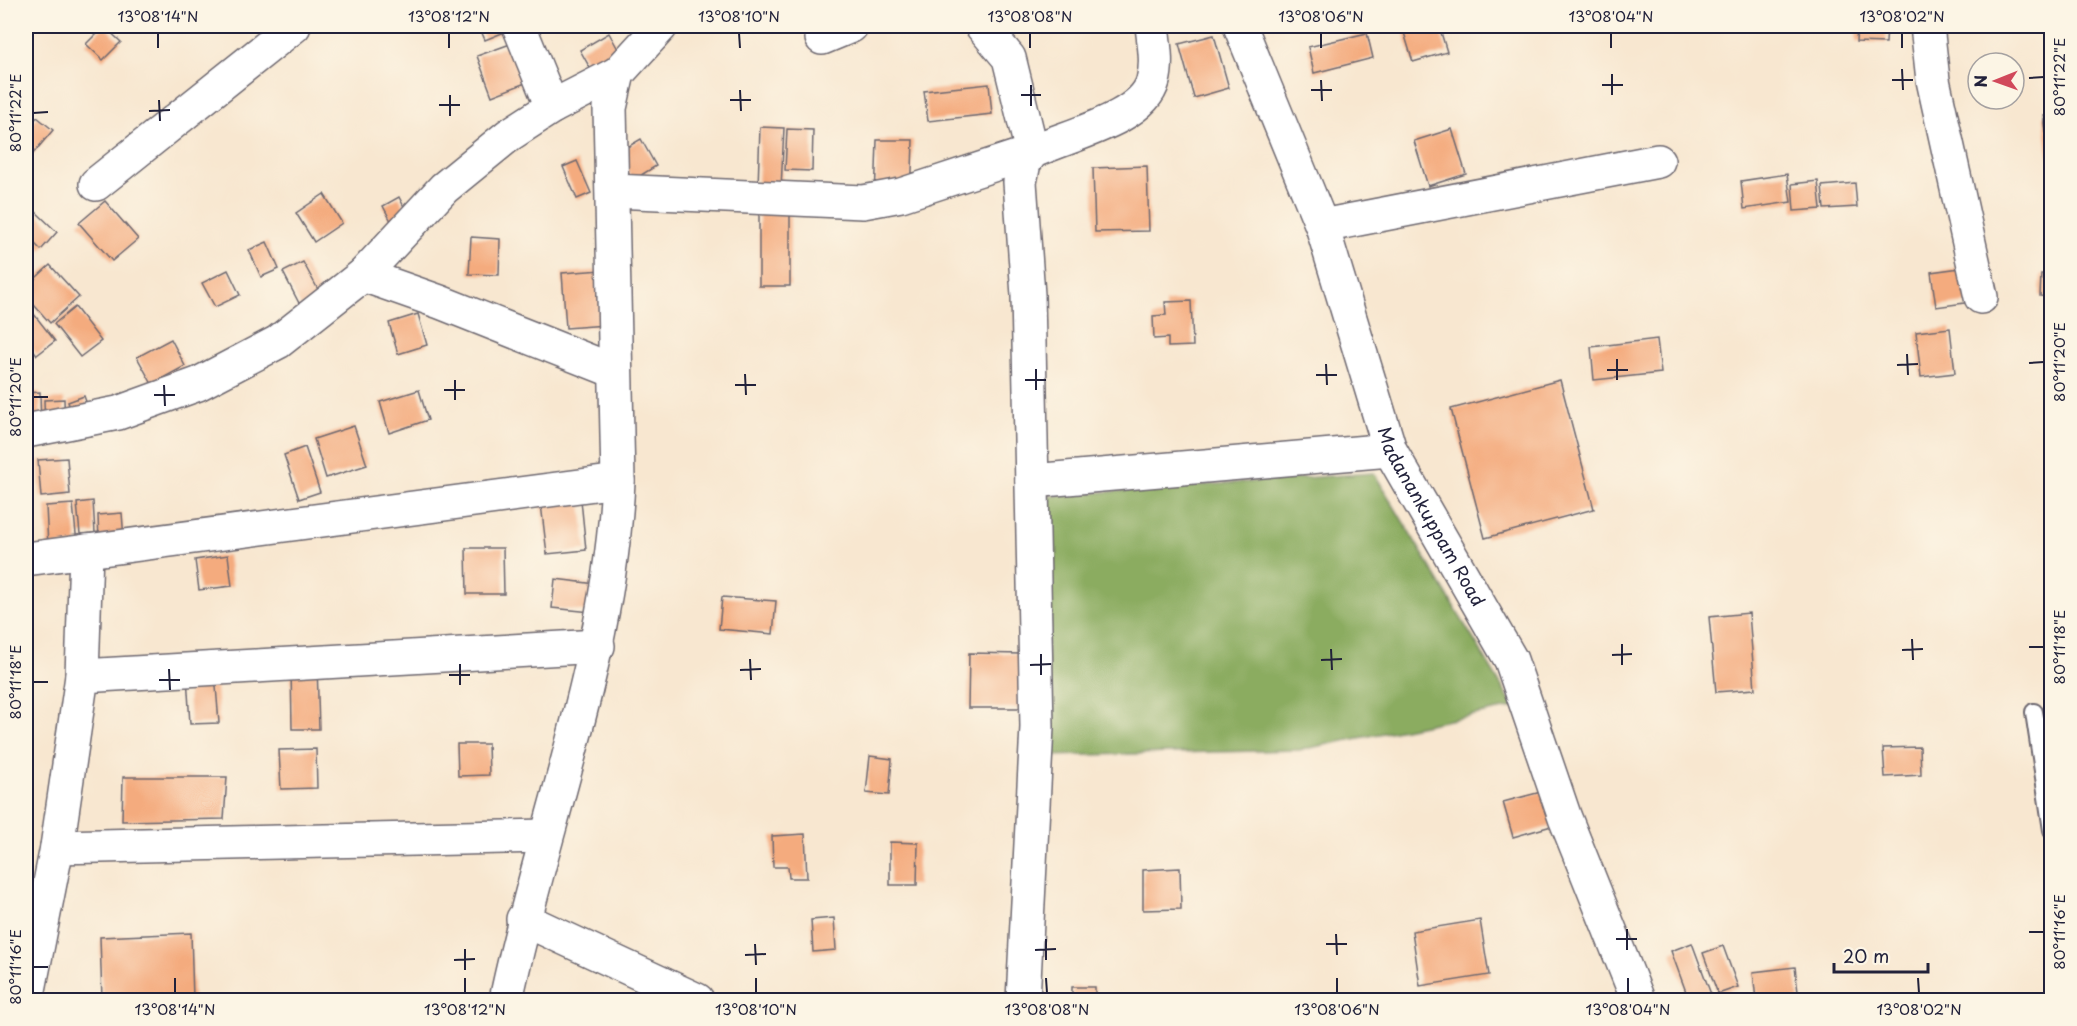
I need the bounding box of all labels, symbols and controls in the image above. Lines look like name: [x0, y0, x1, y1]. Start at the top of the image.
text: 13°08'14"N: [117, 4, 199, 27]
text: 13°08'12"N: [408, 4, 490, 27]
text: 13°08'10"N: [698, 4, 780, 27]
text: 13°08'08"N: [988, 4, 1072, 27]
text: 13°08'06"N: [1278, 4, 1364, 27]
text: 13°08'04"N: [1568, 4, 1654, 27]
text: 13°08'02"N: [1859, 4, 1945, 27]
text: 80°11'22"E: [2047, 38, 2070, 116]
north arrow: [1966, 51, 2026, 111]
text: 80°11'22"E: [3, 74, 26, 152]
text: N: [1968, 75, 1992, 88]
text: 80°11'20"E: [2047, 322, 2070, 402]
text: 80°11'20"E: [3, 357, 26, 437]
street label: Madanankuppam Road: [1372, 423, 1492, 611]
text: 80°11'18"E: [2047, 610, 2070, 684]
text: 80°11'18"E: [3, 645, 26, 719]
text: 80°11'16"E: [2047, 894, 2070, 970]
text: 80°11'16"E: [3, 929, 26, 1005]
scale bar: [1834, 936, 1928, 974]
text: 20 m: [1843, 942, 1889, 969]
text: 13°08'14"N: [134, 997, 216, 1020]
text: 13°08'12"N: [424, 997, 506, 1020]
text: 13°08'10"N: [715, 997, 797, 1020]
text: 13°08'08"N: [1005, 997, 1089, 1020]
text: 13°08'06"N: [1294, 997, 1380, 1020]
text: 13°08'04"N: [1585, 997, 1671, 1020]
text: 13°08'02"N: [1876, 997, 1962, 1020]

